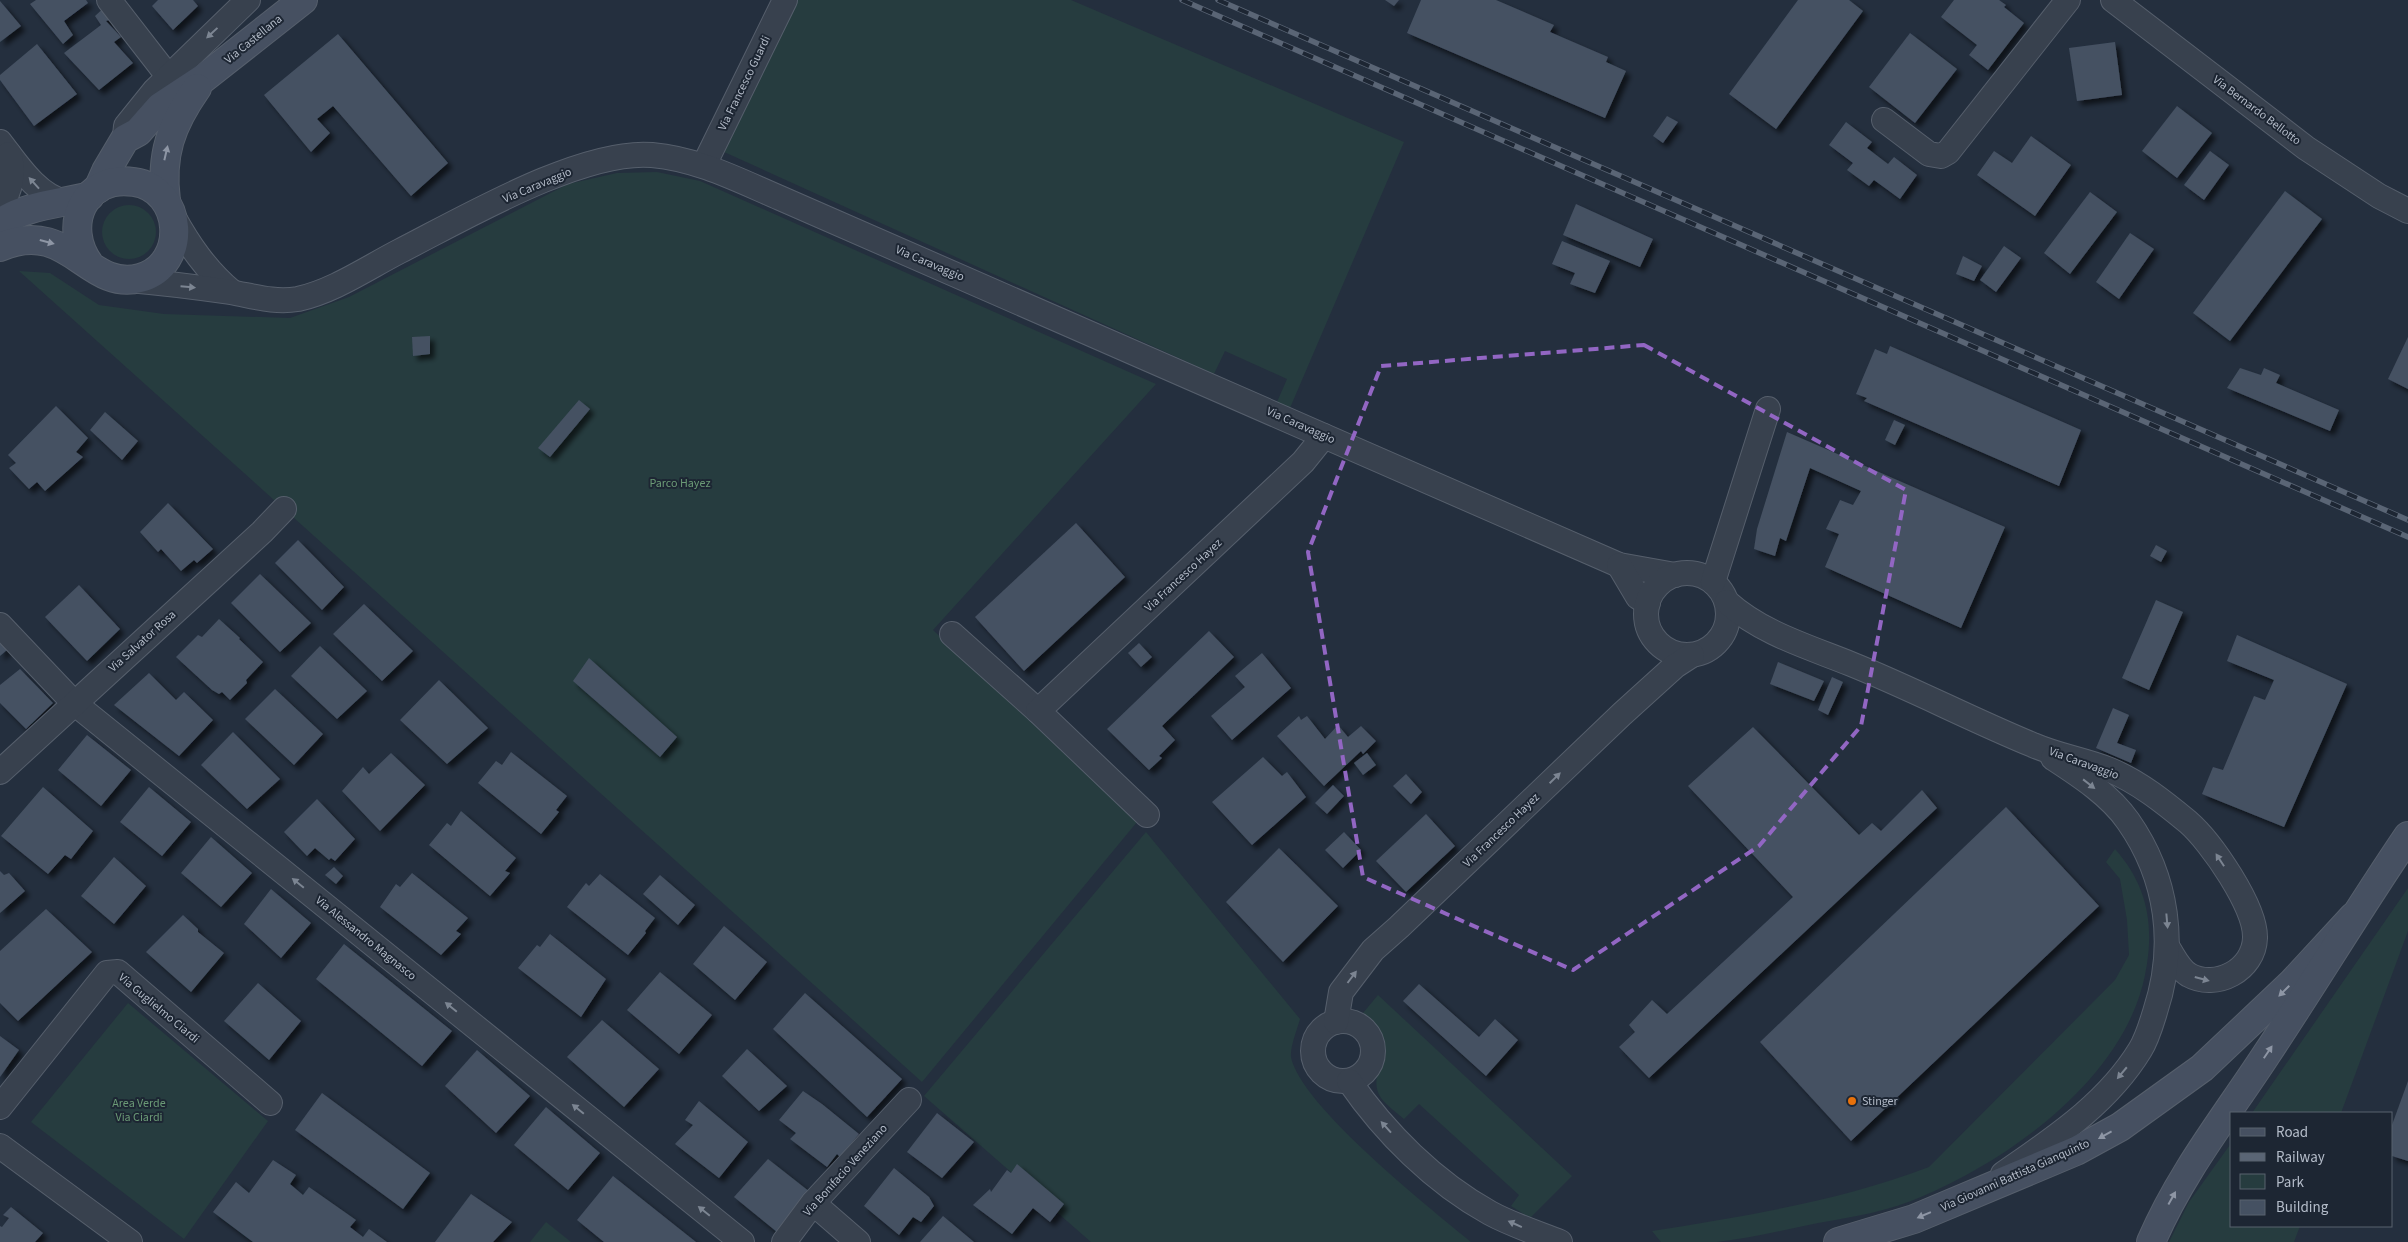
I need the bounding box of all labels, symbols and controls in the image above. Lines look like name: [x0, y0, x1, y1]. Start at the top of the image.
street label: Via Castellana: [221, 11, 286, 68]
one-way arrow: [207, 27, 219, 39]
street label: Via Francesco Guardi: [714, 33, 775, 134]
street label: Via Bernardo Bellotto: [2209, 72, 2304, 149]
one-way arrow: [162, 145, 170, 160]
street label: Via Caravaggio: [500, 163, 574, 208]
one-way arrow: [28, 177, 40, 189]
one-way arrow: [40, 239, 55, 247]
street label: Via Caravaggio: [893, 241, 967, 286]
one-way arrow: [181, 283, 197, 291]
street label: Via Caravaggio: [1264, 403, 1338, 448]
park label: Parco Hayez: [650, 475, 710, 492]
street label: Via Francesco Hayez: [1141, 535, 1226, 616]
street label: Via Salvator Rosa: [105, 606, 180, 676]
street label: Via Caravaggio: [2046, 743, 2121, 784]
one-way arrow: [1549, 772, 1561, 784]
one-way arrow: [2082, 779, 2095, 790]
street label: Via Francesco Hayez: [1459, 789, 1543, 871]
one-way arrow: [2215, 854, 2225, 867]
one-way arrow: [292, 878, 305, 889]
street label: Via Alessandro Magnasco: [312, 892, 420, 985]
one-way arrow: [2163, 913, 2171, 929]
street label: Via Guglielmo Ciardi: [115, 969, 203, 1047]
one-way arrow: [1347, 970, 1357, 984]
one-way arrow: [2195, 975, 2210, 983]
one-way arrow: [2278, 985, 2290, 997]
one-way arrow: [445, 1002, 458, 1013]
one-way arrow: [2264, 1045, 2273, 1059]
one-way arrow: [2117, 1066, 2128, 1079]
place label: Stinger: [1862, 1093, 1899, 1110]
park label: Area Verde Via Ciardi: [112, 1095, 166, 1126]
marker: Stinger: [1846, 1095, 1858, 1107]
one-way arrow: [572, 1104, 585, 1115]
legend: [2230, 1112, 2393, 1227]
street label: Via Bonifacio Veneziano: [799, 1120, 891, 1220]
one-way arrow: [1380, 1122, 1392, 1134]
text: Road: [2276, 1122, 2308, 1143]
one-way arrow: [2097, 1131, 2112, 1139]
street label: Via Giovanni Battista Gianquinto: [1938, 1135, 2092, 1216]
text: Railway: [2276, 1147, 2325, 1168]
text: Park: [2276, 1172, 2305, 1193]
one-way arrow: [2168, 1191, 2176, 1206]
text: Building: [2276, 1197, 2329, 1218]
one-way arrow: [698, 1206, 711, 1217]
one-way arrow: [1916, 1211, 1931, 1219]
one-way arrow: [1508, 1219, 1522, 1227]

